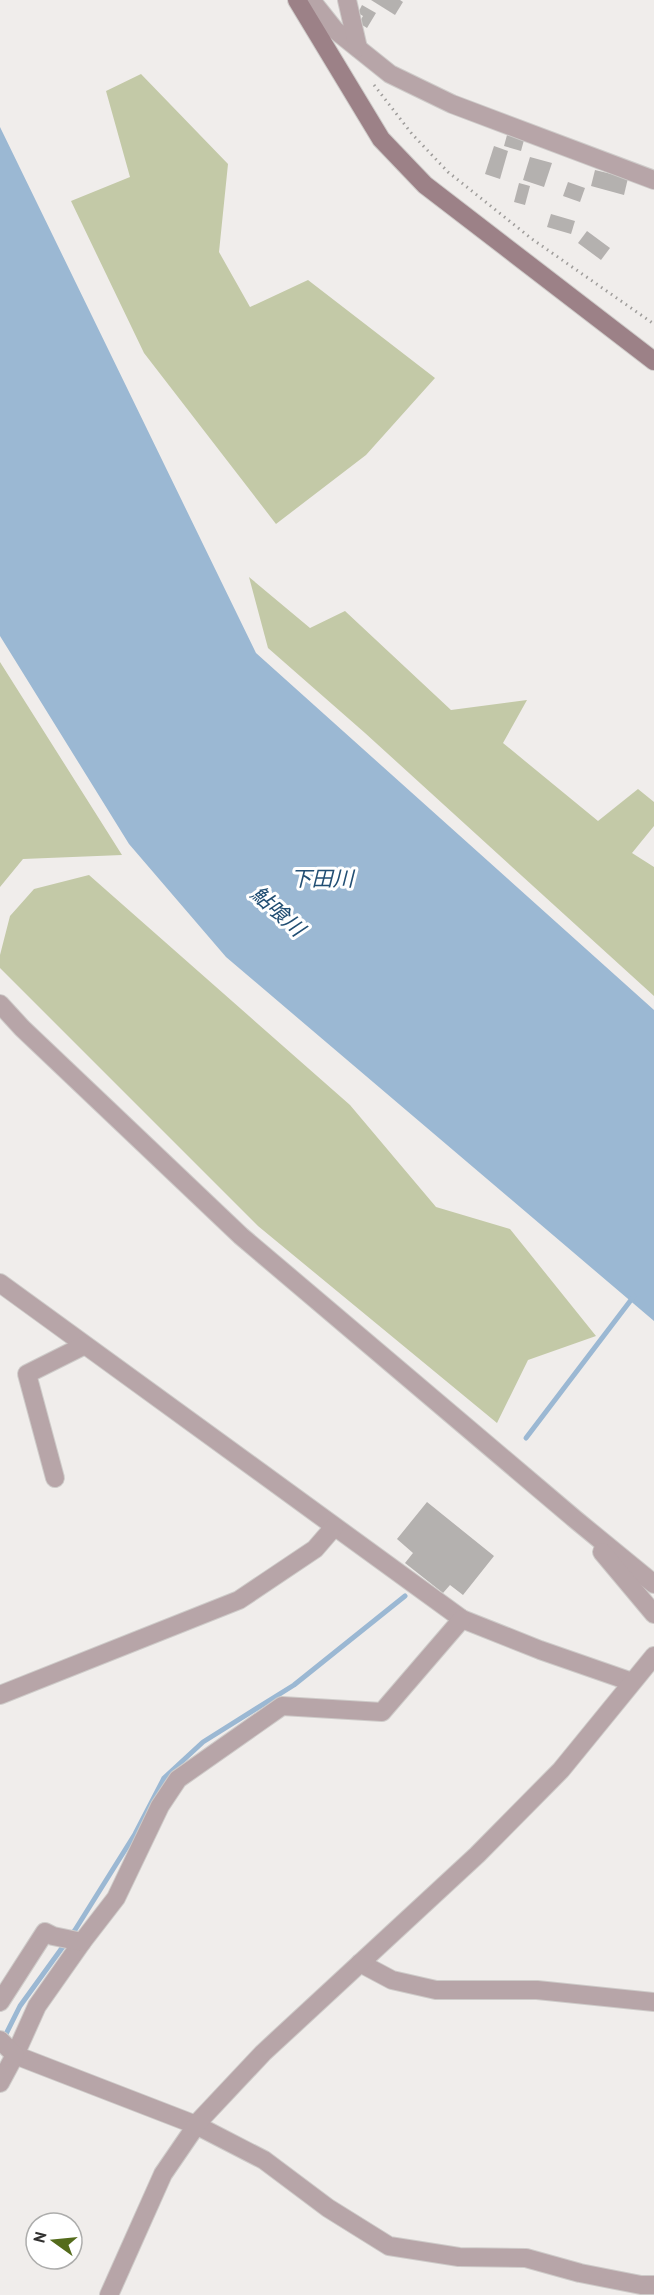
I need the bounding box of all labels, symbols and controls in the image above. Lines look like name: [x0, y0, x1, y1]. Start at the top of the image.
water label: 下田川: [291, 865, 355, 892]
water label: 鮎喰川: [246, 880, 312, 943]
north arrow: [24, 2211, 84, 2271]
text: N: [28, 2229, 51, 2245]

